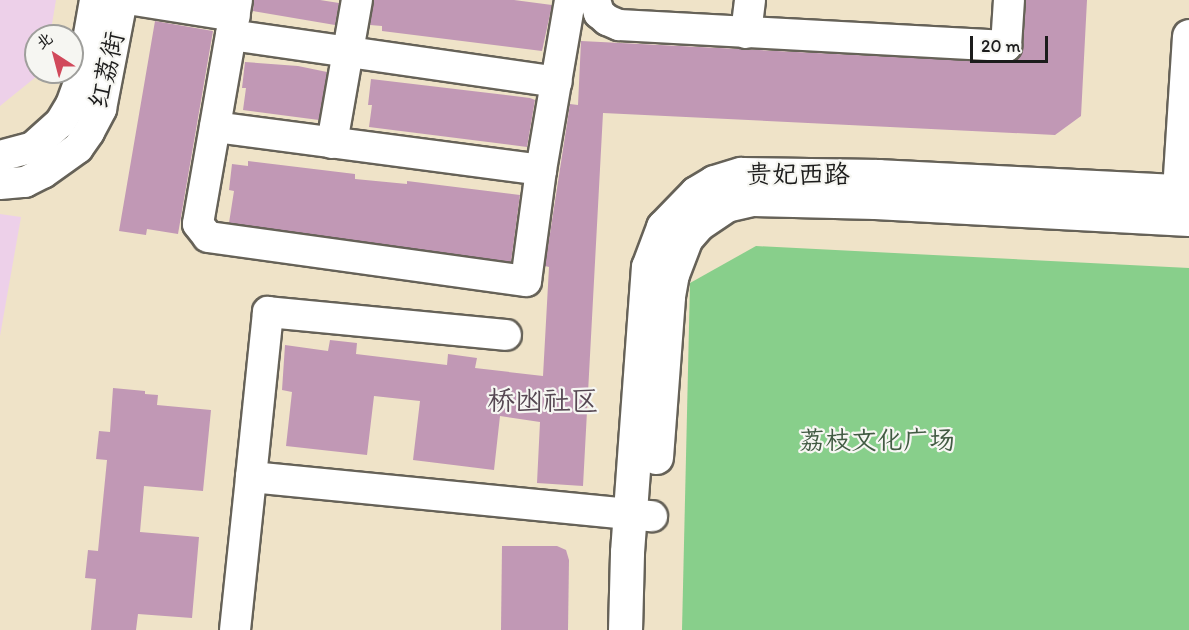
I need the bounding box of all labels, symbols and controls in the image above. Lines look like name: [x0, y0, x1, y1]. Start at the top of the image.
north arrow: [24, 24, 84, 84]
scale bar: [973, 24, 1051, 62]
text: 北: [32, 28, 56, 53]
street label: 红荔街: [83, 28, 131, 112]
text: 20 m: [981, 35, 1021, 57]
street label: 贵妃西路: [746, 159, 850, 191]
district label: 桥凼社区: [487, 383, 599, 417]
park label: 荔枝文化广场: [799, 425, 955, 457]

